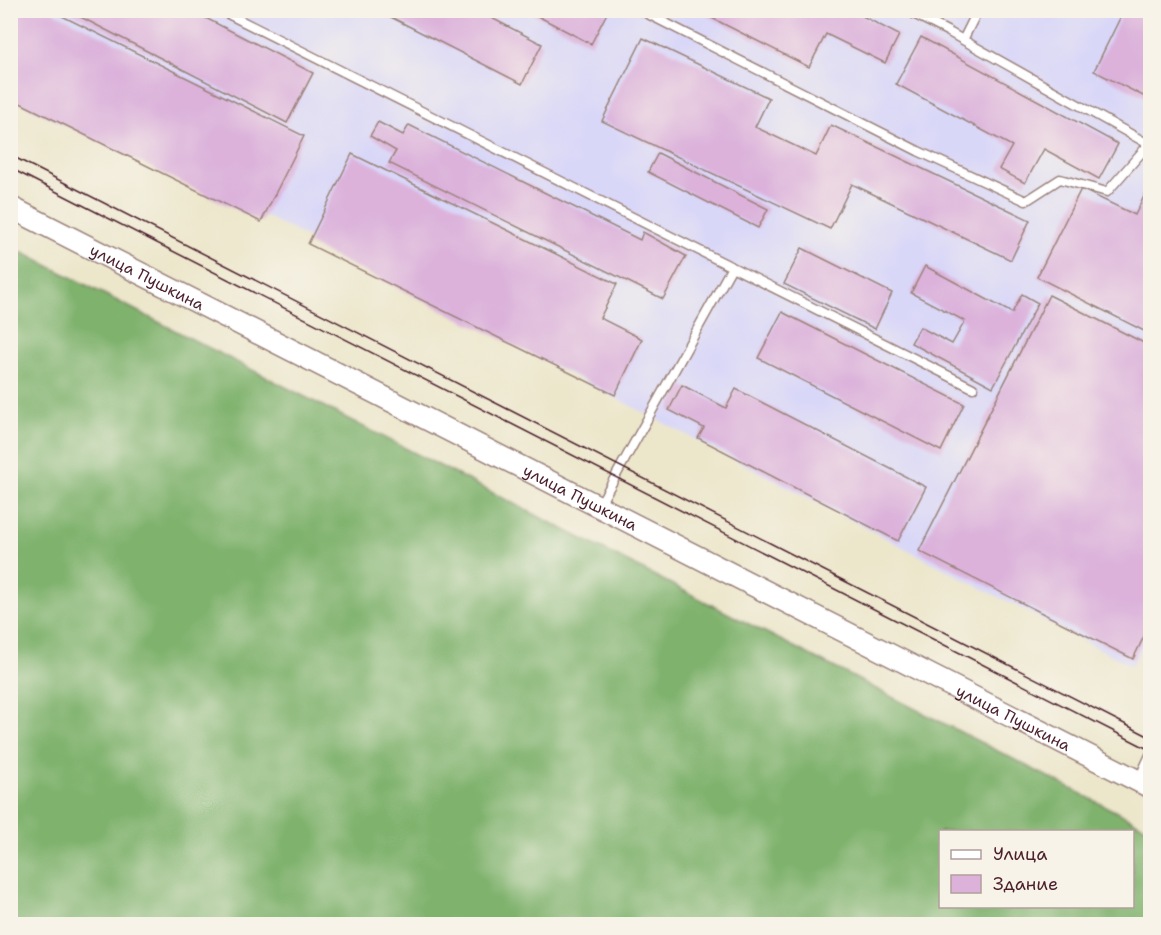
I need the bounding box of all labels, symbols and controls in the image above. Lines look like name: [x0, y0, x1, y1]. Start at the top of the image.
street label: улица Пушкина: [86, 239, 208, 315]
street label: улица Пушкина: [520, 459, 641, 535]
street label: улица Пушкина: [953, 680, 1074, 755]
legend: [939, 830, 1134, 908]
text: Улица: [993, 842, 1047, 866]
text: Здание: [993, 872, 1058, 896]

